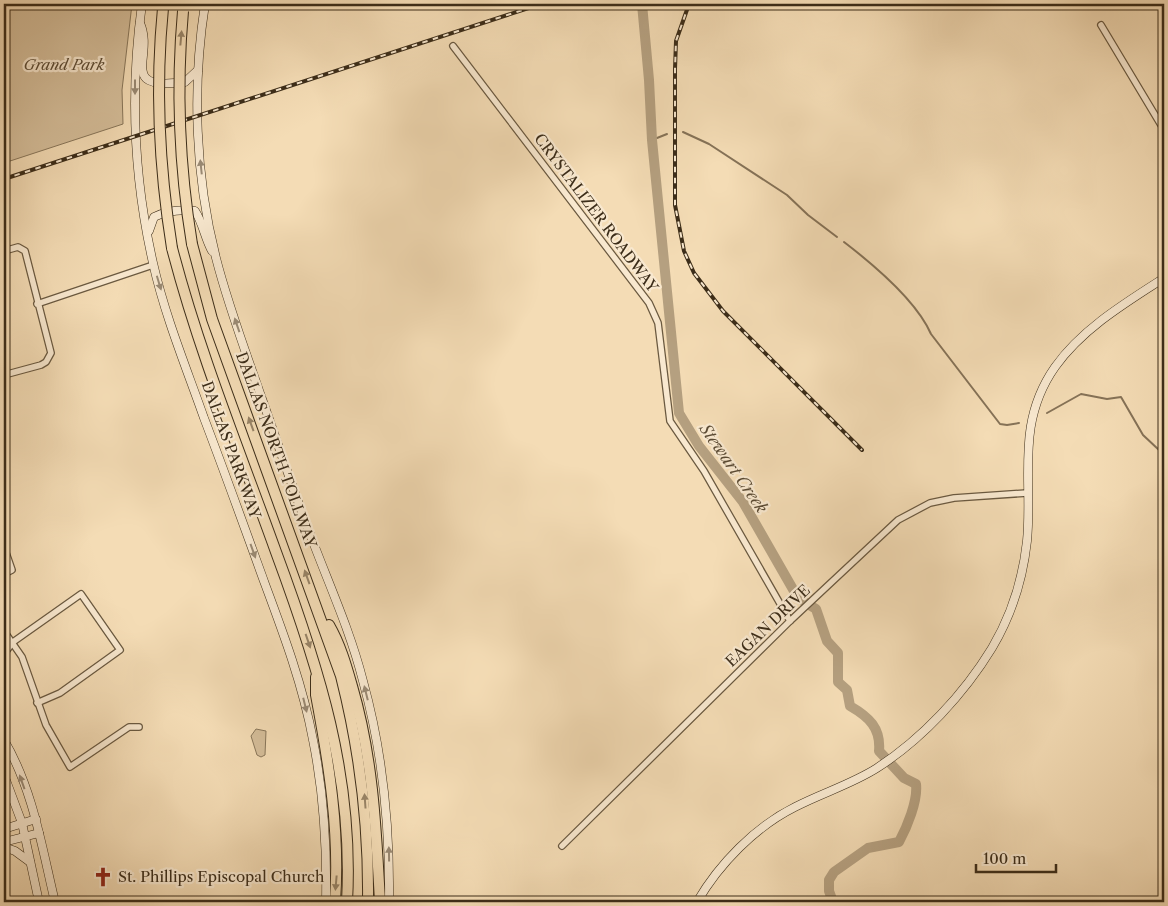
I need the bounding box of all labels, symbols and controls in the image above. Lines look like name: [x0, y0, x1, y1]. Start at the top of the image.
one-way arrow: [177, 30, 185, 46]
park label: Grand Park: [24, 55, 105, 74]
one-way arrow: [132, 79, 140, 95]
street label: CRYSTALIZER ROADWAY: [530, 129, 663, 296]
one-way arrow: [197, 159, 205, 175]
one-way arrow: [155, 275, 163, 290]
one-way arrow: [232, 318, 240, 333]
street label: DALLAS NORTH TOLLWAY: [232, 349, 321, 551]
street label: DALLAS PARKWAY: [198, 378, 265, 522]
one-way arrow: [247, 416, 255, 431]
water label: Stewart Creek: [695, 419, 773, 517]
one-way arrow: [250, 544, 257, 559]
one-way arrow: [303, 569, 311, 584]
street label: EAGAN DRIVE: [721, 581, 814, 671]
one-way arrow: [304, 634, 312, 649]
one-way arrow: [362, 685, 370, 700]
one-way arrow: [301, 698, 309, 713]
one-way arrow: [18, 774, 26, 789]
one-way arrow: [360, 793, 368, 809]
scale bar: [976, 841, 1056, 873]
one-way arrow: [385, 845, 393, 861]
text: 100 m: [983, 849, 1026, 868]
church icon: St. Phillips Episcopal Church: [92, 866, 114, 888]
place label: St. Phillips Episcopal Church: [118, 867, 325, 886]
one-way arrow: [332, 875, 340, 891]

